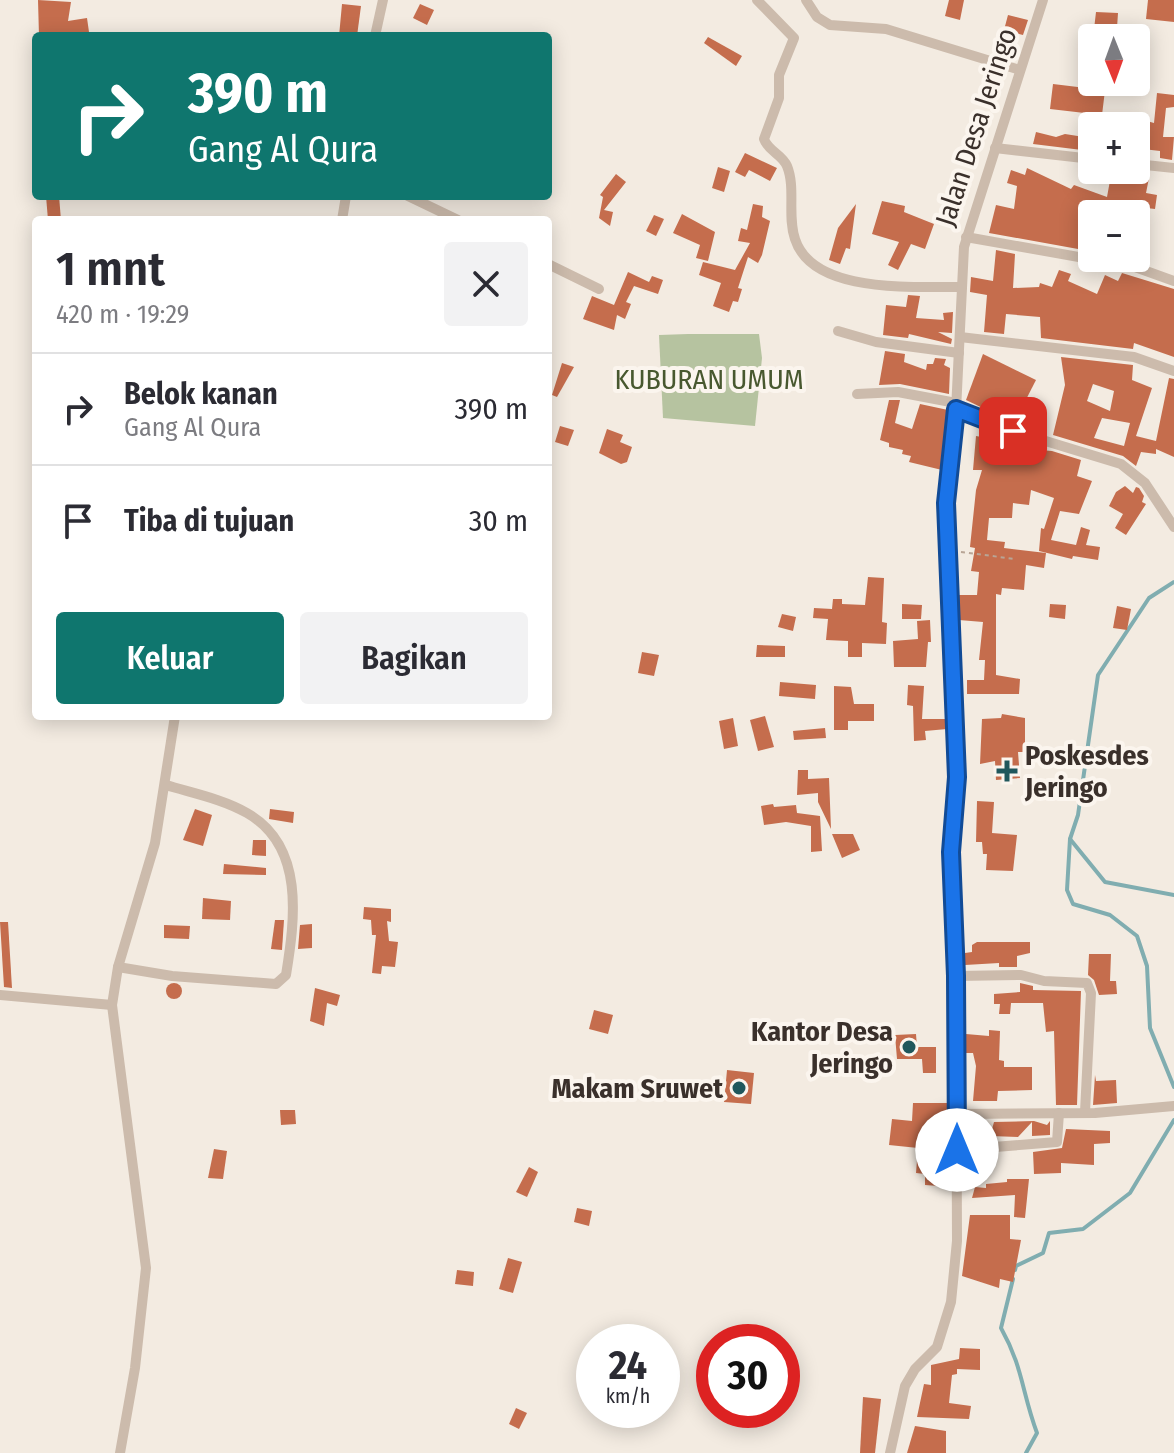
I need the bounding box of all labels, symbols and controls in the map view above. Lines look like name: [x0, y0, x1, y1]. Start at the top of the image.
street label: Jalan Desa Jeringo: [928, 24, 1024, 230]
north arrow: [1078, 24, 1150, 96]
map controls: [1078, 24, 1150, 272]
text: 390 m: [188, 60, 328, 127]
icon: right: [56, 64, 160, 168]
button: +: [1078, 112, 1150, 184]
text: Gang Al Qura: [188, 128, 378, 172]
button: −: [1078, 200, 1150, 272]
text: 1 mnt: [56, 240, 165, 298]
button: close: [444, 242, 528, 326]
text: 420 m · 19:29: [56, 299, 189, 330]
park label: KUBURAN UMUM: [614, 363, 804, 396]
text: Belok kanan: [124, 376, 278, 412]
icon: right: [56, 387, 100, 431]
text: 390 m: [454, 391, 528, 427]
pin: [979, 397, 1047, 465]
icon: arrive: [991, 409, 1035, 453]
text: Gang Al Qura: [124, 412, 261, 443]
icon: arrive: [56, 499, 100, 543]
text: Tiba di tujuan: [124, 503, 294, 539]
text: 30 m: [469, 503, 528, 539]
button: Keluar: [56, 612, 284, 704]
button: Bagikan: [300, 612, 528, 704]
place label: Poskesdes Jeringo: [1024, 739, 1149, 804]
marker: Poskesdes Jeringo: [996, 760, 1018, 782]
place label: Kantor Desa Jeringo: [751, 1015, 893, 1080]
marker: Kantor Desa Jeringo: [900, 1038, 918, 1056]
place label: Makam Sruwet: [551, 1072, 724, 1105]
marker: Makam Sruwet: [730, 1079, 748, 1097]
position arrow: [915, 1108, 999, 1192]
speed limit sign: 30: [696, 1324, 800, 1428]
text: 24: [609, 1342, 647, 1390]
text: km/h: [606, 1384, 650, 1408]

